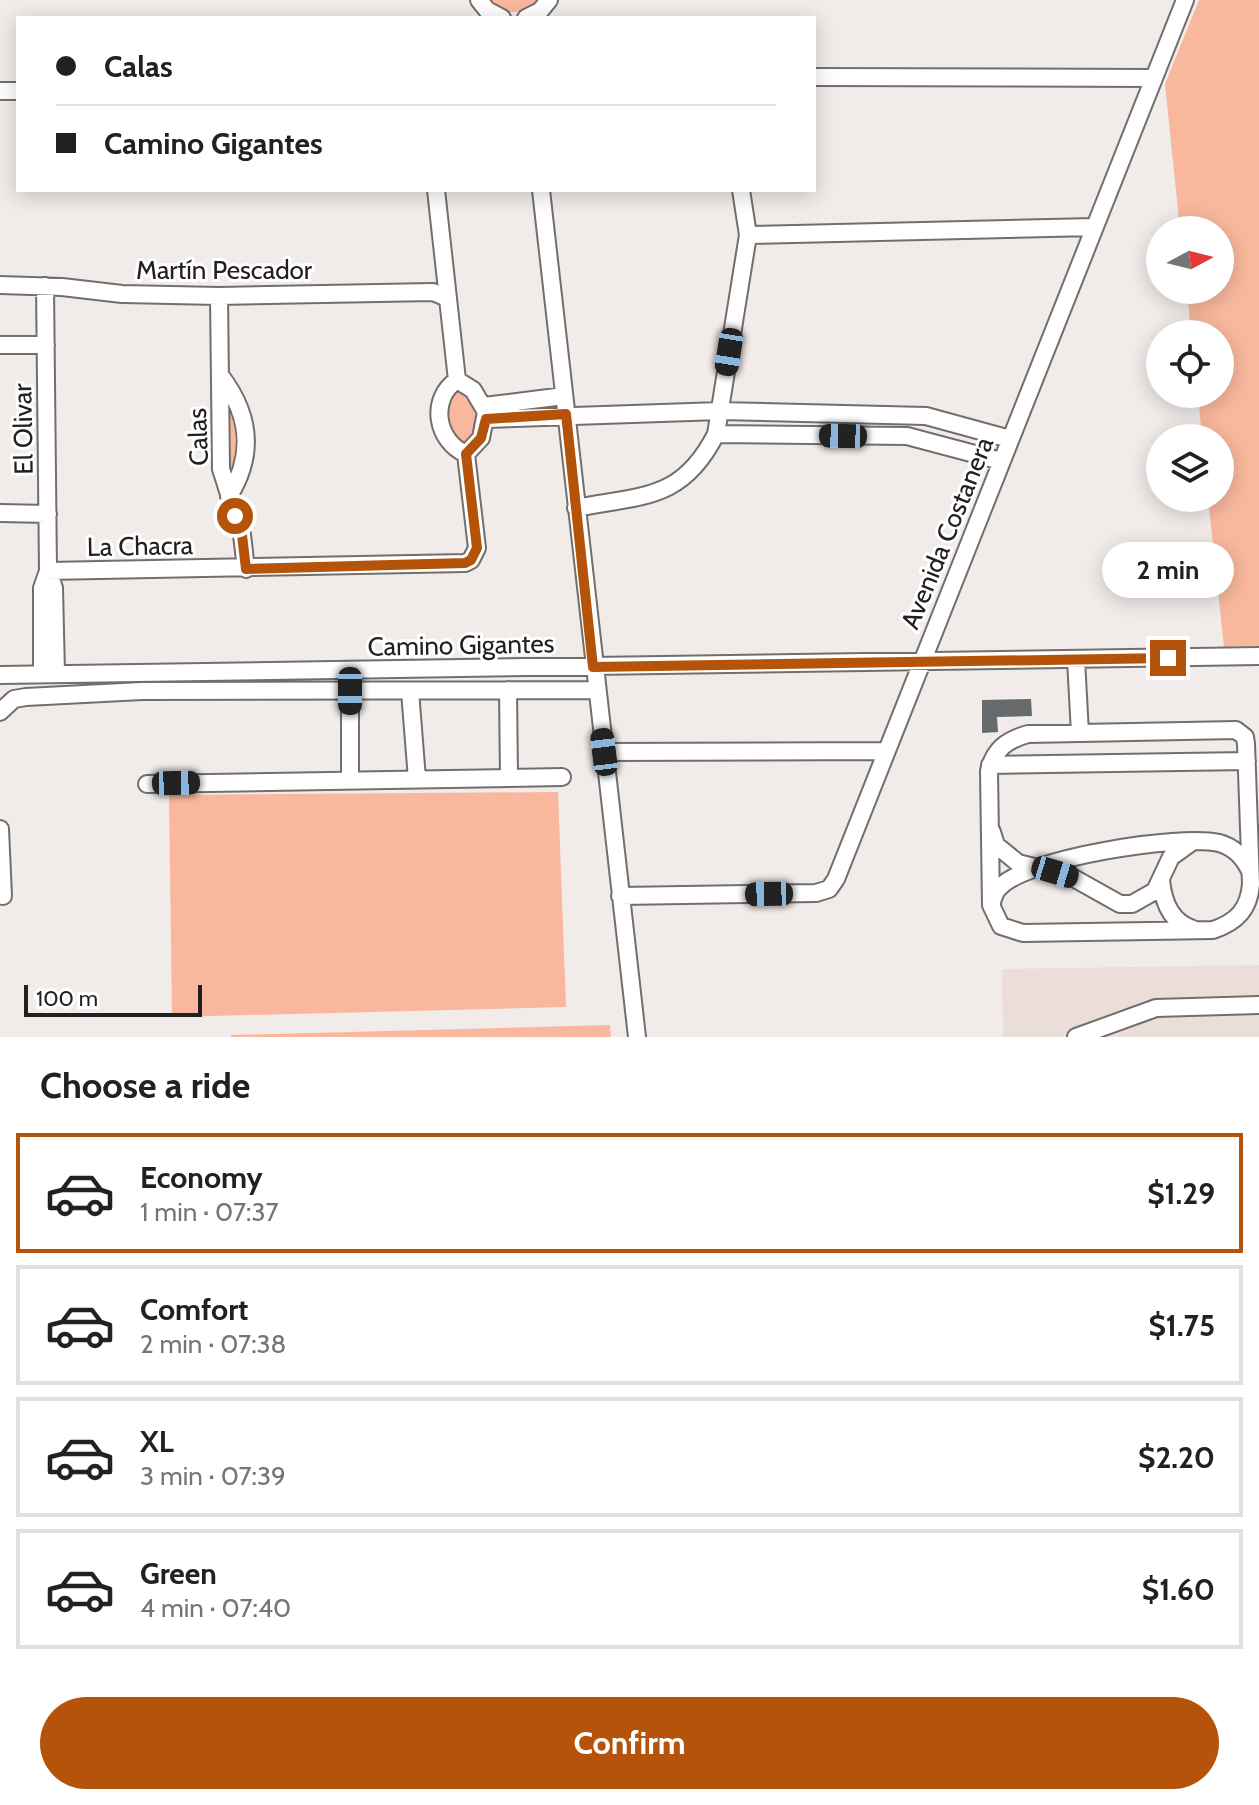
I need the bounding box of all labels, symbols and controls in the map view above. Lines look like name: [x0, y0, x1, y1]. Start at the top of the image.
text: Calas: [104, 48, 173, 85]
text: Camino Gigantes: [104, 125, 323, 162]
north arrow: [1146, 216, 1234, 304]
map controls: [1146, 216, 1234, 512]
street label: Martín Pescador: [136, 254, 313, 286]
button: locate: [1146, 320, 1234, 408]
car: [713, 326, 745, 378]
street label: El Olivar: [6, 382, 40, 475]
street label: Calas: [181, 407, 215, 466]
car: [819, 424, 867, 448]
button: layers: [1146, 424, 1234, 512]
street label: Avenida Costanera: [894, 432, 1000, 634]
route start: [217, 498, 253, 534]
street label: La Chacra: [87, 529, 194, 563]
callout: 2 min: [1102, 542, 1234, 598]
text: 2 min: [1137, 554, 1199, 586]
street label: Camino Gigantes: [367, 627, 555, 663]
route end: [1150, 640, 1186, 676]
car: [338, 667, 362, 715]
car: [589, 727, 619, 777]
car: [152, 771, 200, 795]
car: [1029, 854, 1081, 890]
car: [745, 882, 793, 906]
scale bar: [24, 981, 202, 1017]
text: 100 m: [36, 985, 98, 1012]
text: Choose a ride: [40, 1063, 250, 1107]
icon: car: [44, 1157, 116, 1229]
text: Economy: [140, 1159, 263, 1196]
text: $1.29: [1147, 1175, 1215, 1212]
text: 1 min · 07:37: [140, 1196, 279, 1228]
icon: car: [44, 1289, 116, 1361]
text: Comfort: [140, 1291, 248, 1328]
text: $1.75: [1148, 1307, 1215, 1344]
text: 2 min · 07:38: [140, 1328, 286, 1360]
icon: car: [44, 1421, 116, 1493]
text: XL: [140, 1423, 174, 1460]
text: $2.20: [1138, 1439, 1215, 1476]
text: 3 min · 07:39: [140, 1460, 286, 1492]
icon: car: [44, 1553, 116, 1625]
text: Green: [140, 1555, 217, 1592]
text: $1.60: [1142, 1571, 1215, 1608]
text: 4 min · 07:40: [140, 1592, 291, 1624]
button: Confirm: [40, 1697, 1219, 1789]

